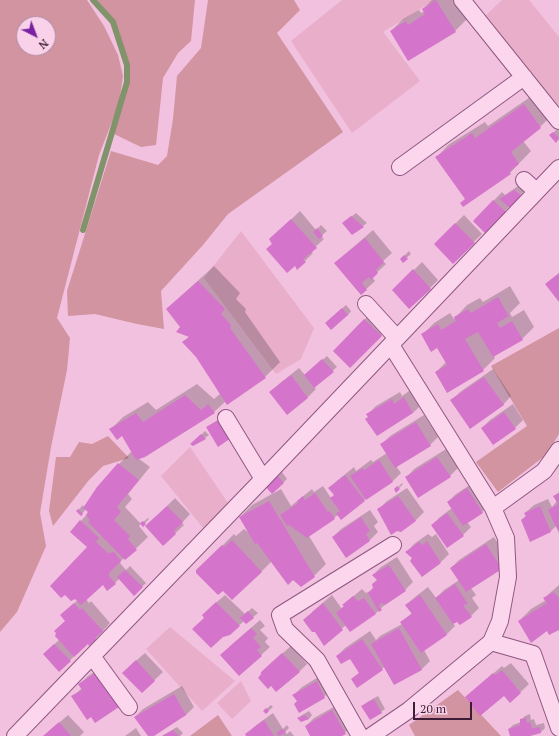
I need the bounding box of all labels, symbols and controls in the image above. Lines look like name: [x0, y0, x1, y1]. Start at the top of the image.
north arrow: [16, 16, 56, 56]
text: N: [36, 36, 51, 52]
scale bar: [415, 694, 474, 720]
text: 20 m: [420, 701, 446, 716]

